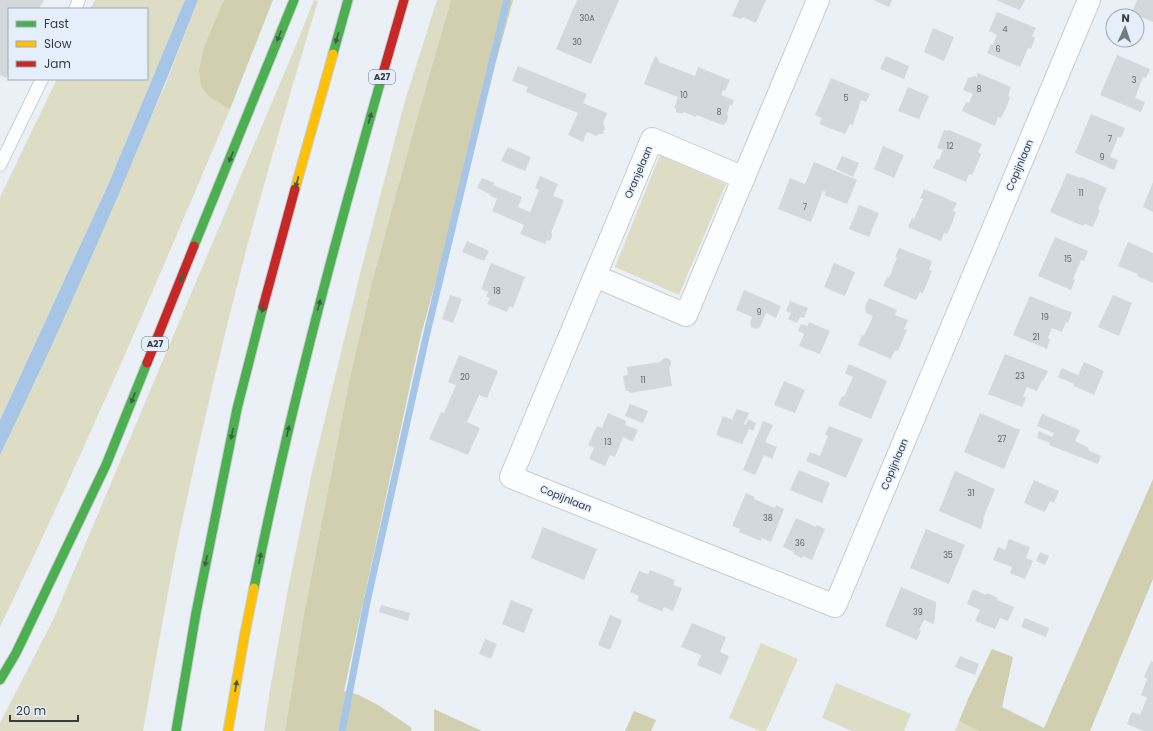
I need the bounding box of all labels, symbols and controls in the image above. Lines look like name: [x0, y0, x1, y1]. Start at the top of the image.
legend: [8, 8, 148, 80]
north arrow: [1105, 8, 1145, 48]
text: N: [1121, 10, 1130, 26]
house number: 30A: [579, 13, 595, 24]
text: Fast: [44, 15, 69, 32]
house number: 4: [1002, 24, 1008, 35]
one-way arrow: [276, 31, 282, 43]
one-way arrow: [334, 32, 340, 44]
text: Slow: [44, 35, 72, 52]
house number: 30: [572, 37, 582, 48]
house number: 6: [995, 44, 1001, 55]
text: Jam: [44, 55, 71, 72]
road number: A27: [369, 70, 395, 84]
house number: 3: [1132, 75, 1137, 86]
house number: 8: [976, 84, 982, 95]
house number: 10: [680, 90, 688, 101]
house number: 5: [843, 93, 849, 104]
house number: 8: [716, 107, 722, 118]
one-way arrow: [367, 111, 373, 123]
house number: 7: [1108, 134, 1113, 145]
street label: Copijnlaan: [1002, 137, 1037, 193]
house number: 12: [946, 141, 954, 152]
street label: Oranjelaan: [621, 144, 656, 201]
one-way arrow: [227, 151, 233, 163]
house number: 9: [1099, 152, 1105, 163]
one-way arrow: [294, 176, 300, 188]
house number: 11: [1078, 188, 1084, 199]
house number: 7: [803, 202, 808, 213]
house number: 15: [1064, 254, 1072, 265]
one-way arrow: [179, 272, 185, 284]
house number: 18: [493, 286, 501, 297]
one-way arrow: [316, 298, 322, 310]
one-way arrow: [259, 301, 265, 314]
house number: 9: [756, 307, 762, 318]
house number: 19: [1041, 312, 1049, 323]
house number: 21: [1032, 332, 1040, 343]
road number: A27: [142, 337, 168, 351]
house number: 23: [1015, 371, 1025, 382]
house number: 20: [460, 372, 470, 383]
house number: 11: [640, 375, 646, 386]
one-way arrow: [130, 392, 136, 404]
one-way arrow: [285, 425, 291, 437]
one-way arrow: [229, 428, 235, 440]
house number: 27: [998, 434, 1007, 445]
street label: Copijnlaan: [877, 436, 912, 492]
house number: 13: [604, 437, 612, 448]
street label: Copijnlaan: [538, 481, 594, 516]
house number: 31: [967, 488, 975, 499]
house number: 38: [763, 513, 773, 524]
house number: 36: [795, 538, 805, 549]
house number: 35: [943, 550, 953, 561]
one-way arrow: [258, 552, 264, 564]
one-way arrow: [203, 555, 209, 567]
house number: 39: [913, 607, 923, 618]
one-way arrow: [233, 679, 239, 692]
scale bar: [10, 697, 78, 723]
text: 20 m: [16, 702, 46, 719]

